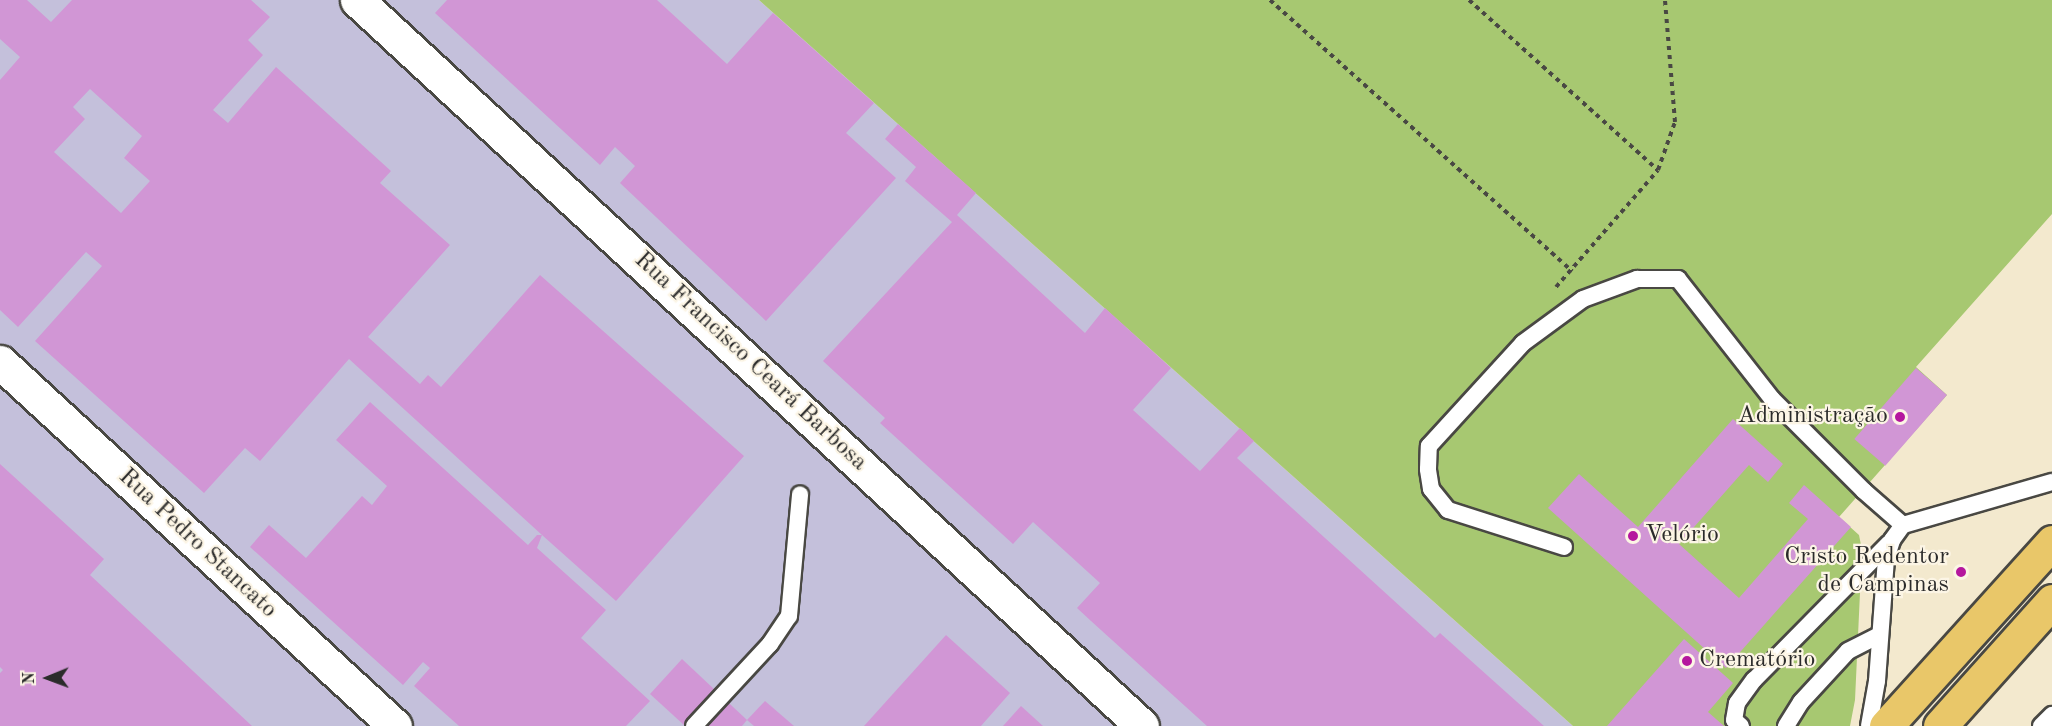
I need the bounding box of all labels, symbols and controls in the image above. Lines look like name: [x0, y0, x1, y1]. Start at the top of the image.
street label: Rua Francisco Ceará Barbosa: [628, 246, 872, 478]
place label: Administração: [1737, 403, 1888, 431]
marker: Administração: [1893, 410, 1907, 424]
street label: Rua Pedro Stancato: [112, 463, 282, 625]
place label: Velório: [1645, 522, 1719, 550]
marker: Velório: [1626, 529, 1640, 543]
place label: Cristo Redentor de Campinas: [1784, 544, 1949, 600]
marker: Cristo Redentor de Campinas: [1954, 565, 1968, 579]
place label: Crematório: [1699, 647, 1815, 675]
north arrow: [18, 648, 78, 708]
marker: Crematório: [1680, 654, 1694, 668]
text: N: [22, 672, 38, 685]

